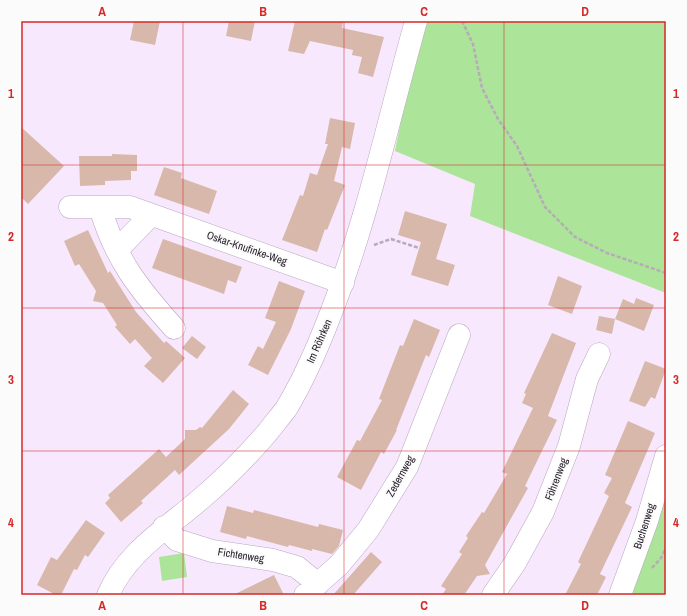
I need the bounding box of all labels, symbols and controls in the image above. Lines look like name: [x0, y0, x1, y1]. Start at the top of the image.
text: A: [98, 3, 106, 20]
text: B: [259, 3, 267, 20]
text: C: [420, 3, 428, 20]
text: D: [581, 3, 589, 20]
text: 1: [8, 85, 14, 102]
text: 1: [673, 85, 679, 102]
text: 2: [8, 228, 14, 245]
street label: Oskar-Knufinke-Weg: [205, 228, 289, 268]
text: 2: [673, 228, 679, 245]
street label: Im Röhrken: [303, 317, 335, 365]
text: 3: [8, 371, 14, 388]
text: 3: [673, 371, 679, 388]
street label: Zedernweg: [383, 453, 417, 499]
street label: Föhrenweg: [541, 456, 571, 502]
street label: Buchenweg: [630, 501, 658, 551]
text: 4: [8, 514, 14, 531]
text: 4: [673, 514, 679, 531]
street label: Fichtenweg: [217, 544, 265, 566]
text: A: [98, 597, 106, 614]
text: B: [259, 597, 267, 614]
text: C: [420, 597, 428, 614]
text: D: [581, 597, 589, 614]

